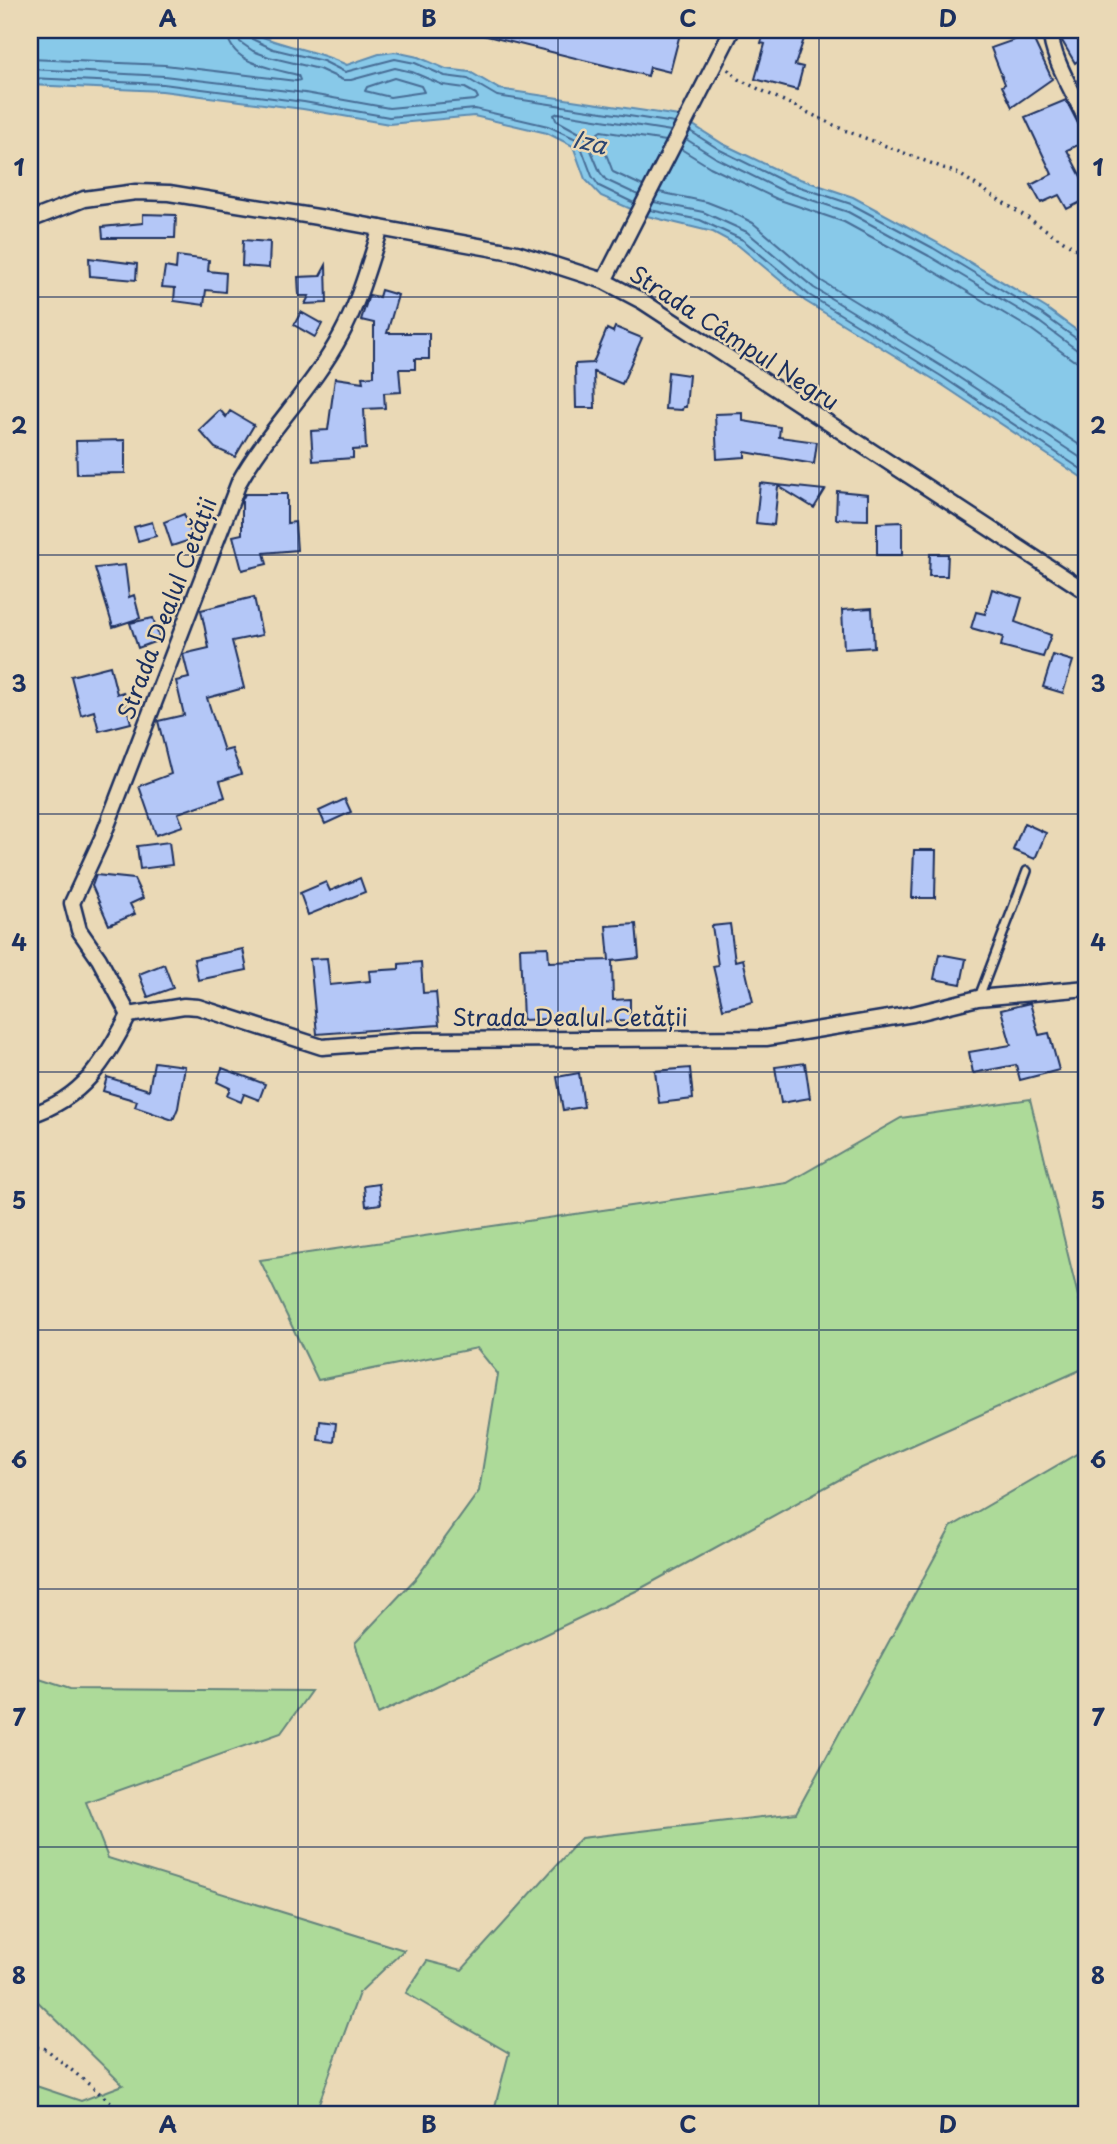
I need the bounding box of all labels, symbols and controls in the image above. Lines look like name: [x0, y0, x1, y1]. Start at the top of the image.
text: A: [159, 0, 177, 35]
text: B: [421, 0, 437, 35]
text: C: [679, 0, 697, 35]
text: D: [939, 0, 957, 35]
water label: Iza: [570, 120, 611, 163]
text: 1: [14, 149, 25, 184]
text: 1: [1093, 149, 1104, 184]
street label: Strada Câmpul Negru: [623, 256, 847, 418]
text: 2: [11, 407, 27, 442]
text: 2: [1090, 407, 1106, 442]
street label: Strada Dealul Cetății: [107, 492, 225, 724]
text: 3: [11, 665, 27, 700]
text: 3: [1090, 665, 1106, 700]
text: 4: [11, 924, 27, 959]
text: 4: [1090, 924, 1106, 959]
street label: Strada Dealul Cetății: [452, 999, 688, 1034]
text: 5: [12, 1182, 26, 1217]
text: 5: [1091, 1182, 1105, 1217]
text: 6: [11, 1441, 27, 1476]
text: 6: [1090, 1441, 1106, 1476]
text: 7: [12, 1699, 26, 1734]
text: 7: [1091, 1699, 1105, 1734]
text: 8: [12, 1957, 26, 1992]
text: 8: [1091, 1957, 1105, 1992]
text: A: [159, 2106, 177, 2141]
text: B: [421, 2106, 437, 2141]
text: C: [679, 2106, 697, 2141]
text: D: [939, 2106, 957, 2141]

